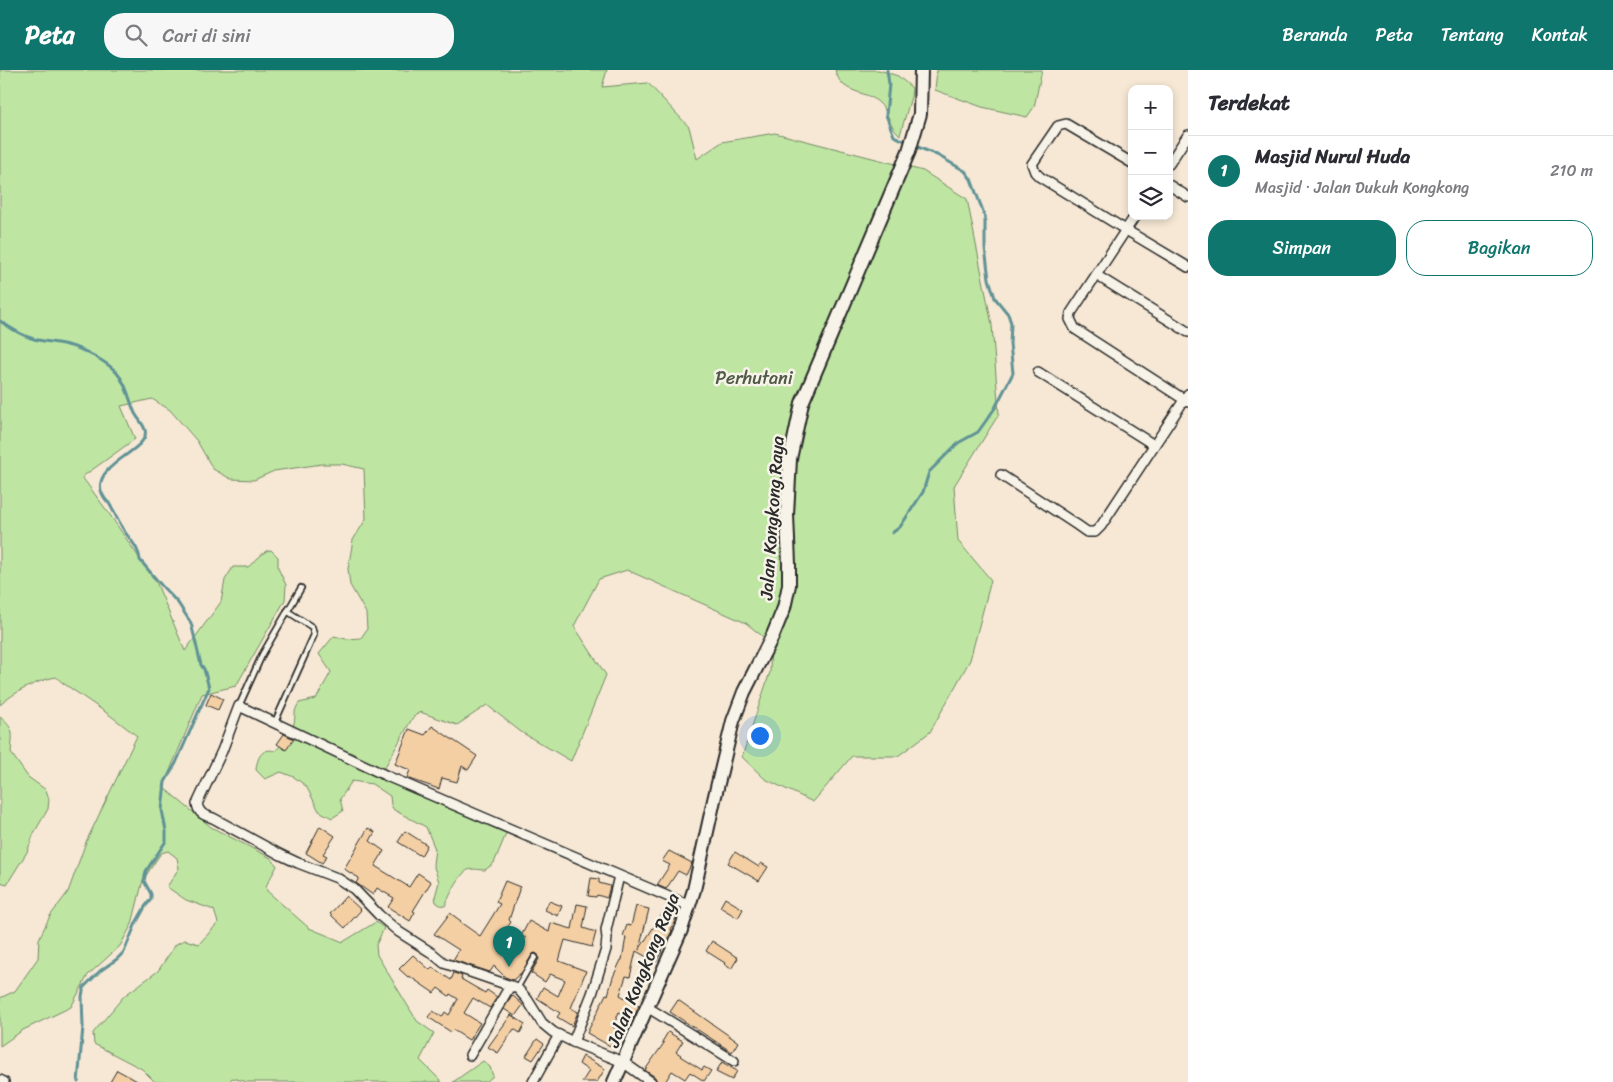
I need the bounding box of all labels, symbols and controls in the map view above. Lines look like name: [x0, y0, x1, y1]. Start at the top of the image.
search box: [104, 13, 454, 58]
text: Peta: [25, 14, 74, 56]
text: Cari di sini: [162, 19, 251, 52]
text: Beranda: [1282, 19, 1348, 51]
text: Peta: [1376, 19, 1413, 51]
text: Tentang: [1441, 19, 1504, 51]
text: Kontak: [1532, 19, 1588, 51]
icon: search: [122, 21, 150, 49]
text: Terdekat: [1208, 84, 1290, 122]
map controls: [1128, 85, 1173, 220]
button: +: [1128, 85, 1173, 130]
button: −: [1128, 130, 1173, 175]
text: Masjid Nurul Huda: [1255, 140, 1410, 173]
text: 1: [1221, 156, 1227, 185]
text: 210 m: [1550, 156, 1593, 185]
text: Masjid · Jalan Dukuh Kongkong: [1255, 173, 1469, 202]
button: layers: [1128, 175, 1173, 220]
button: Simpan: [1208, 220, 1396, 276]
button: Bagikan: [1406, 220, 1593, 276]
park label: Perhutani: [715, 362, 794, 394]
street label: Jalan Kongkong Raya: [750, 435, 794, 602]
your location: [747, 723, 773, 749]
street label: Jalan Kongkong Raya: [597, 888, 689, 1053]
pin: 1: [493, 926, 525, 967]

